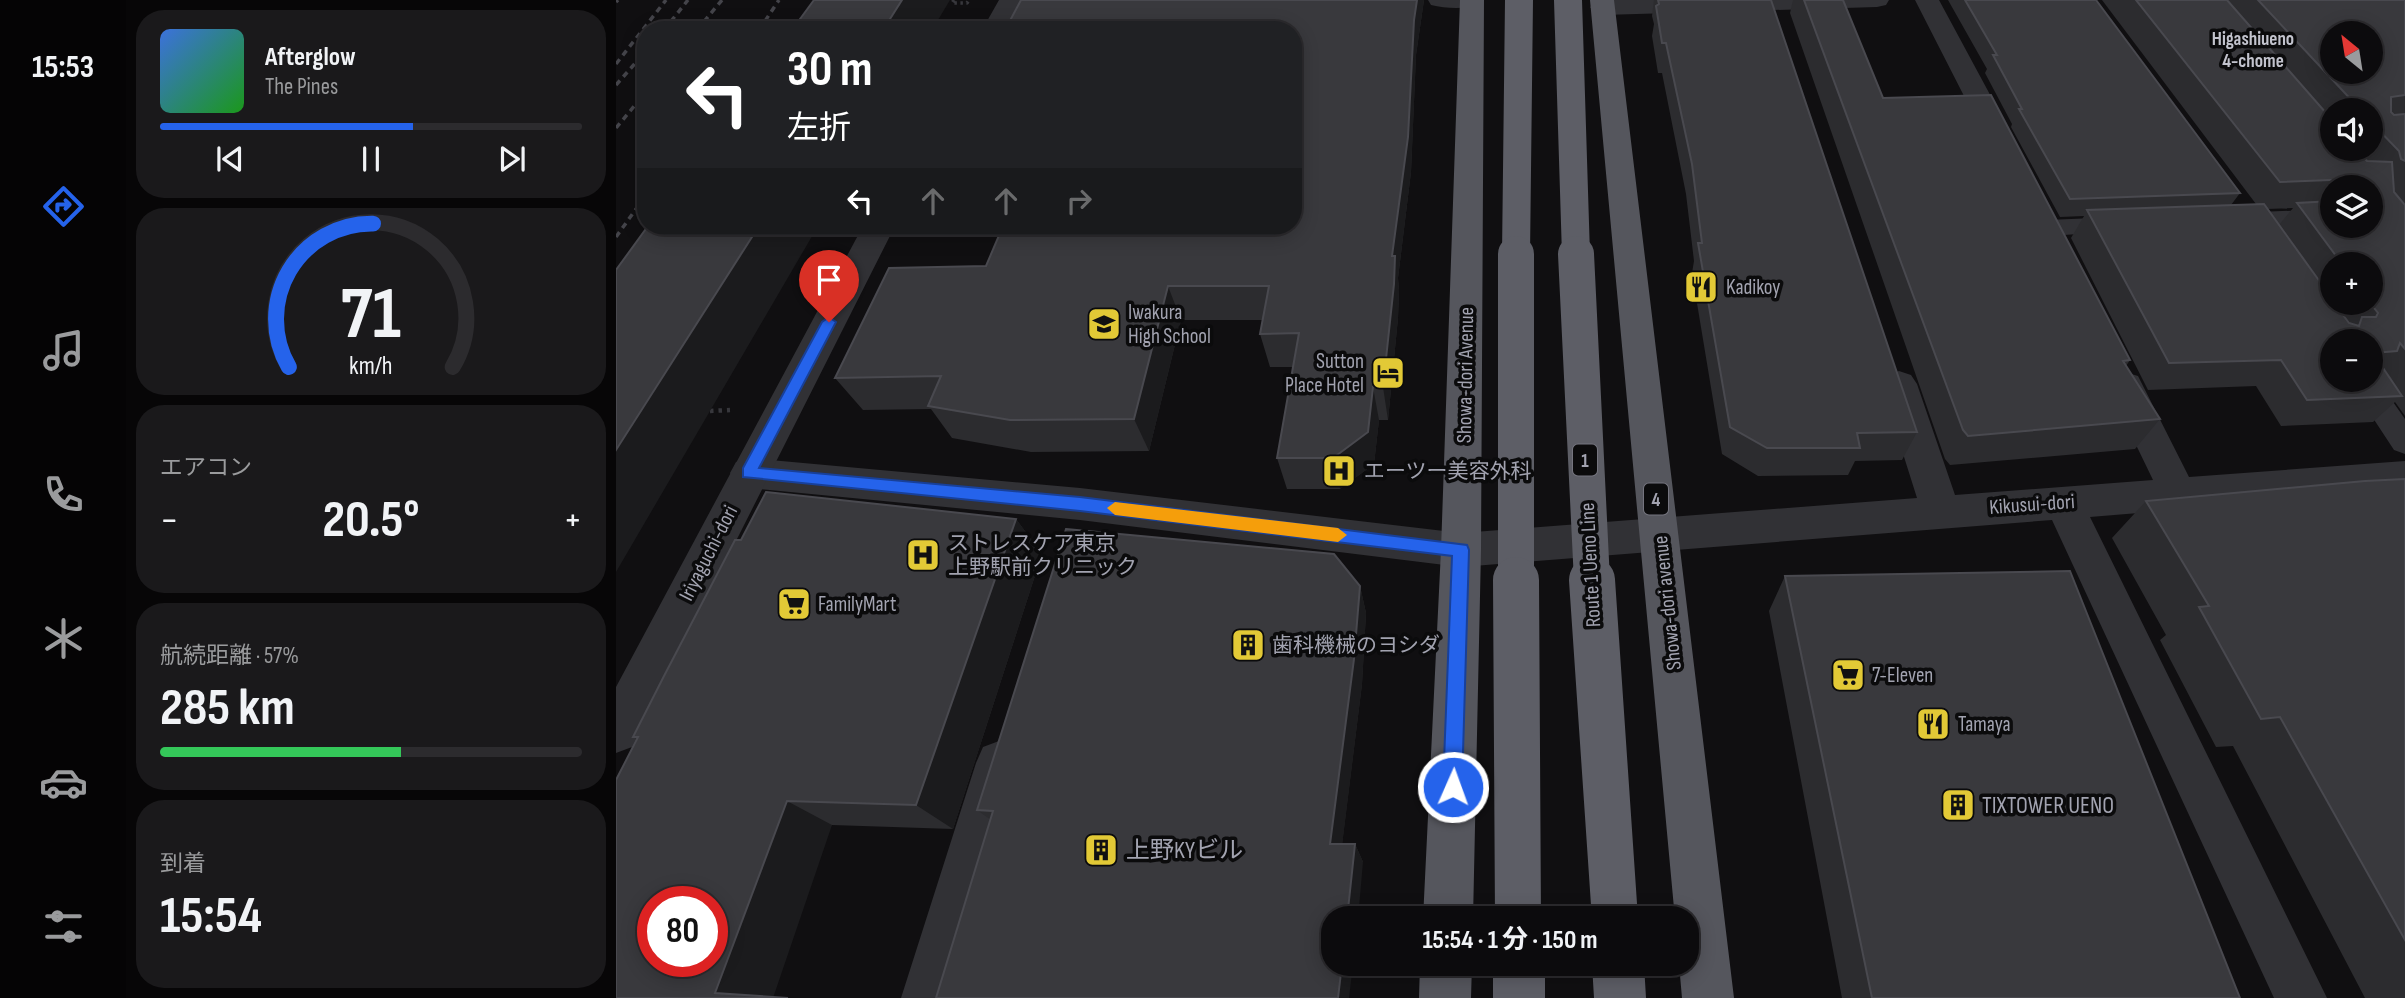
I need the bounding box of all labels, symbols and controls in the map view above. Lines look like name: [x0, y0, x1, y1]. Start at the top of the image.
north arrow: [2320, 21, 2384, 84]
map controls: [2320, 21, 2383, 392]
district label: Higashiueno 4-chome: [2212, 28, 2294, 73]
text: 30 m: [787, 41, 872, 100]
text: Afterglow: [265, 42, 356, 73]
text: 15:53: [32, 48, 94, 87]
icon: left: [672, 49, 763, 140]
text: The Pines: [265, 73, 338, 101]
button: sound: [2320, 98, 2383, 161]
text: 左折: [787, 109, 851, 148]
icon: previous: [211, 140, 249, 178]
icon: pause: [352, 140, 390, 178]
icon: next: [493, 140, 531, 178]
button: layers: [2320, 175, 2383, 238]
icon: directions: [39, 182, 88, 231]
icon: left: [841, 182, 879, 220]
icon: ahead: [914, 182, 952, 220]
icon: ahead: [987, 182, 1025, 220]
icon: right: [1060, 182, 1098, 220]
pin: [799, 250, 859, 322]
button: +: [2320, 252, 2383, 315]
icon: arrive: [810, 261, 848, 299]
restaurant icon: Kadikoy: [1682, 268, 1720, 306]
text: 71: [341, 272, 401, 360]
place label: Kadikoy: [1726, 275, 1780, 300]
place label: Iwakura High School: [1128, 300, 1211, 349]
school or university icon: Iwakura High School: [1085, 305, 1123, 343]
street label: Showa-dori Avenue: [1452, 307, 1479, 443]
icon: music: [39, 326, 88, 375]
button: −: [2320, 329, 2383, 392]
place label: Sutton Place Hotel: [1285, 349, 1364, 398]
text: km/h: [349, 351, 393, 382]
hotel icon: Sutton Place Hotel: [1369, 354, 1407, 392]
road number: 1: [1573, 444, 1597, 475]
hospital icon: エーツー美容外科: [1320, 452, 1358, 490]
text: エアコン: [160, 454, 252, 482]
place label: エーツー美容外科: [1364, 459, 1532, 484]
icon: phone: [39, 470, 88, 519]
road number: 4: [1644, 484, 1668, 514]
text: 20.5°: [322, 489, 420, 552]
street label: Kikusui-dori: [1988, 489, 2076, 520]
text: −: [160, 498, 179, 543]
text: +: [563, 498, 582, 543]
street label: Iriyaguchi-dori: [674, 501, 743, 605]
street label: Route 1 Ueno Line: [1575, 502, 1606, 628]
place label: ストレスケア東京 上野駅前クリニック: [948, 531, 1137, 580]
street label: Showa-dori avenue: [1648, 534, 1687, 671]
hospital icon: ストレスケア東京 上野駅前クリニック: [904, 536, 942, 574]
supermarket icon: FamilyMart: [775, 585, 813, 623]
place label: FamilyMart: [818, 592, 896, 617]
icon: climate: [39, 614, 88, 663]
building icon: 歯科機械のヨシダ: [1229, 626, 1267, 664]
place label: 歯科機械のヨシダ: [1272, 633, 1440, 658]
text: 航続距離 · 57%: [160, 642, 299, 670]
supermarket icon: 7-Eleven: [1829, 656, 1867, 694]
place label: 7-Eleven: [1872, 663, 1933, 688]
text: 285 km: [160, 677, 295, 740]
restaurant icon: Tamaya: [1914, 705, 1952, 743]
place label: Tamaya: [1958, 712, 2011, 737]
position arrow: [1416, 750, 1490, 824]
icon: car: [39, 758, 88, 807]
building icon: TIXTOWER UENO: [1939, 786, 1977, 824]
place label: TIXTOWER UENO: [1982, 791, 2114, 820]
building icon: 上野KYビル: [1082, 831, 1120, 869]
place label: 上野KYビル: [1126, 836, 1243, 865]
text: 到着: [160, 850, 206, 878]
text: 15:54: [160, 885, 262, 948]
speed limit sign: 80: [637, 886, 728, 977]
icon: filters: [39, 902, 88, 951]
text: 15:54 · 1 分 · 150 m: [1422, 925, 1598, 956]

